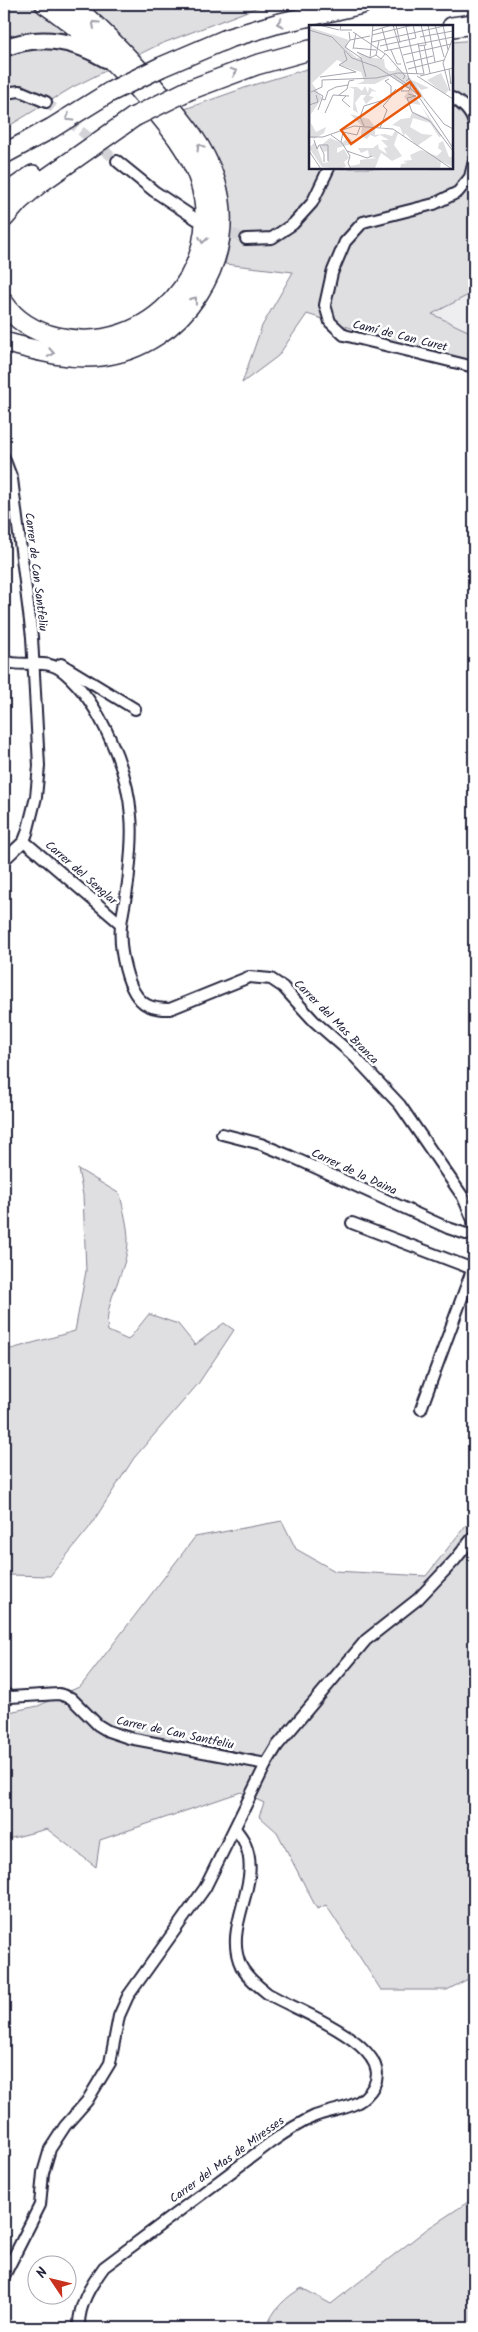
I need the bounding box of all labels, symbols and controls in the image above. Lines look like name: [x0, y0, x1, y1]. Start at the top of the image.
one-way arrow: [276, 17, 285, 28]
one-way arrow: [91, 21, 100, 30]
inset map: [309, 25, 453, 169]
one-way arrow: [230, 68, 238, 78]
one-way arrow: [65, 112, 74, 121]
one-way arrow: [197, 144, 207, 153]
one-way arrow: [199, 236, 209, 244]
one-way arrow: [188, 296, 197, 306]
street label: Camí de Can Curet: [351, 315, 450, 357]
one-way arrow: [47, 347, 55, 358]
street label: Carrer de Can Santfeliu: [19, 511, 53, 633]
street label: Carrer del Senglar: [41, 836, 122, 911]
street label: Carrer del Mas Branca: [289, 975, 383, 1069]
street label: Carrer de la Daina: [308, 1144, 400, 1200]
street label: Carrer de Can Santfeliu: [114, 1711, 236, 1755]
street label: Carrer del Mas de Miresses: [166, 2112, 288, 2208]
north arrow: [28, 2254, 78, 2304]
text: N: [31, 2263, 54, 2283]

